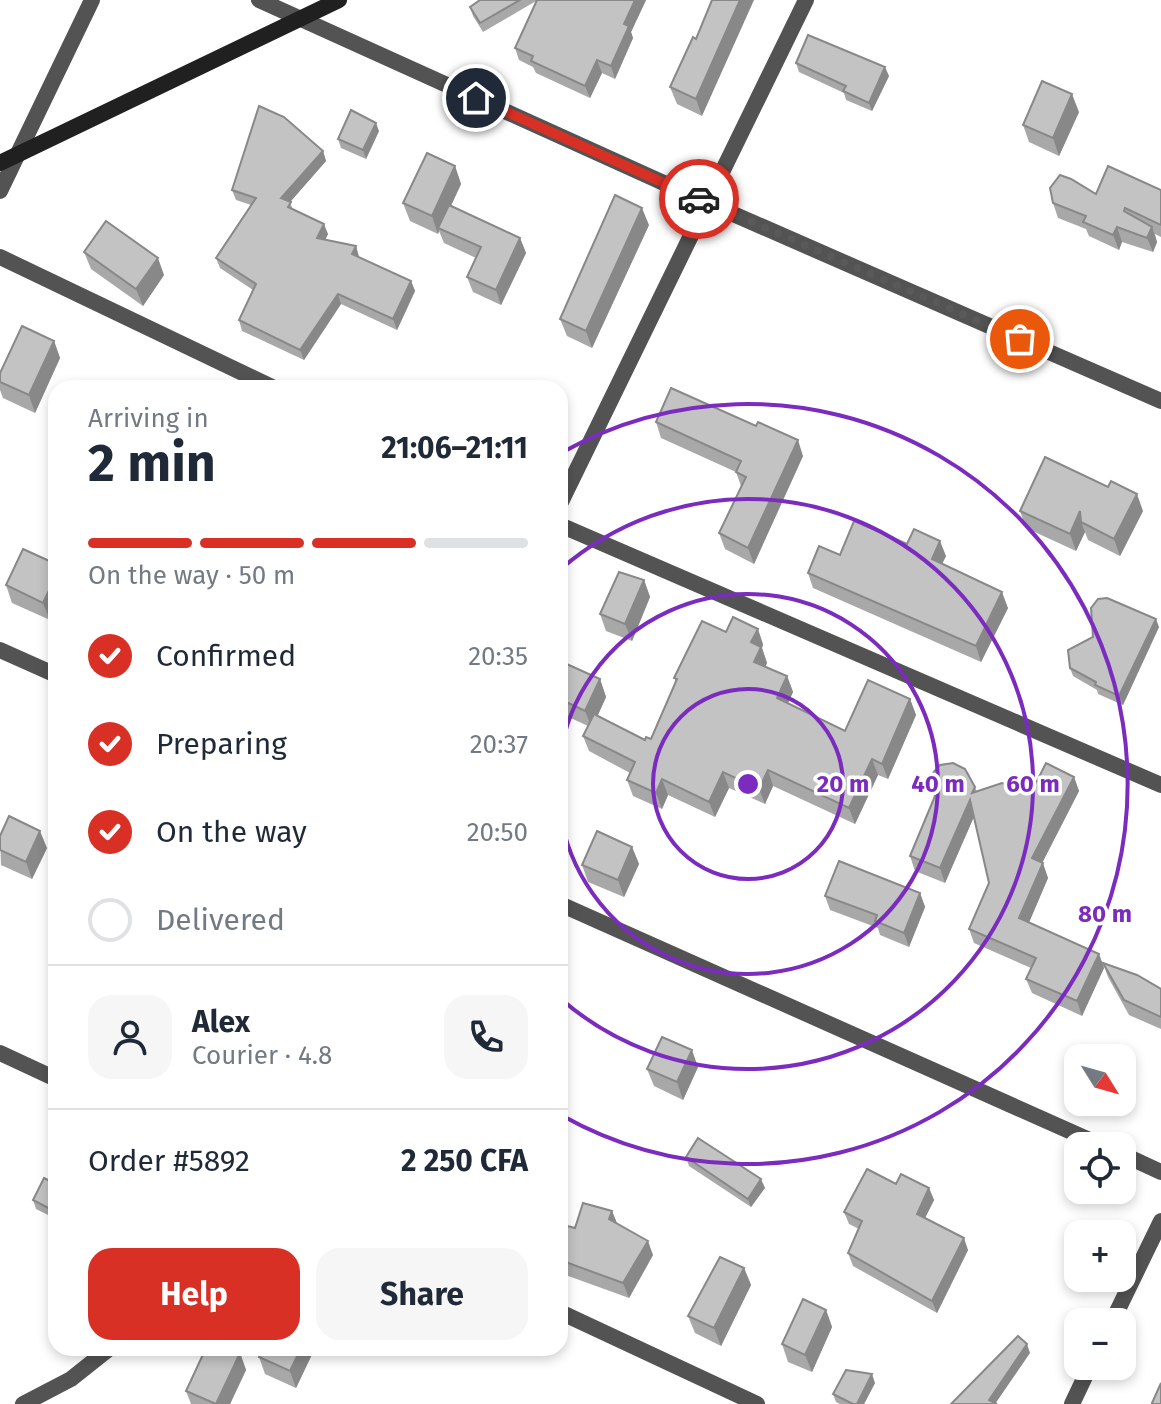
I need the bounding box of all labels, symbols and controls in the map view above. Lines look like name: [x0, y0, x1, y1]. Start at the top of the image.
pin: [442, 64, 510, 132]
icon: home: [454, 76, 498, 120]
courier: [659, 159, 739, 239]
icon: car: [677, 177, 721, 221]
pin: [986, 305, 1054, 373]
icon: bag: [998, 317, 1042, 361]
text: Arriving in: [88, 403, 209, 434]
text: 21:06–21:11: [381, 430, 528, 466]
text: 2 min: [88, 432, 216, 495]
text: On the way · 50 m: [88, 560, 295, 591]
icon: check: [88, 634, 132, 678]
text: Confirmed: [156, 638, 296, 674]
text: 20:35: [468, 641, 528, 672]
icon: check: [88, 722, 132, 766]
text: Preparing: [156, 726, 287, 762]
text: 20:37: [470, 729, 528, 760]
centre of rings: [734, 770, 762, 798]
text: 20 m: [817, 770, 869, 798]
text: 40 m: [911, 770, 965, 798]
text: 60 m: [1006, 770, 1060, 798]
icon: check: [88, 810, 132, 854]
text: On the way: [156, 814, 307, 850]
text: 20:50: [467, 817, 528, 848]
text: 80 m: [1078, 900, 1132, 928]
text: Delivered: [156, 902, 285, 938]
button: person: [88, 995, 172, 1079]
button: phone: [444, 995, 528, 1079]
text: Alex: [192, 1004, 250, 1040]
text: Courier · 4.8: [192, 1040, 332, 1071]
north arrow: [1064, 1044, 1136, 1116]
map controls: [1064, 1044, 1136, 1380]
button: locate: [1064, 1132, 1136, 1204]
text: Order #5892: [88, 1143, 250, 1179]
text: 2 250 CFA: [401, 1143, 528, 1179]
button: +: [1064, 1220, 1136, 1292]
button: Help: [88, 1248, 300, 1340]
button: Share: [316, 1248, 528, 1340]
button: −: [1064, 1308, 1136, 1380]

